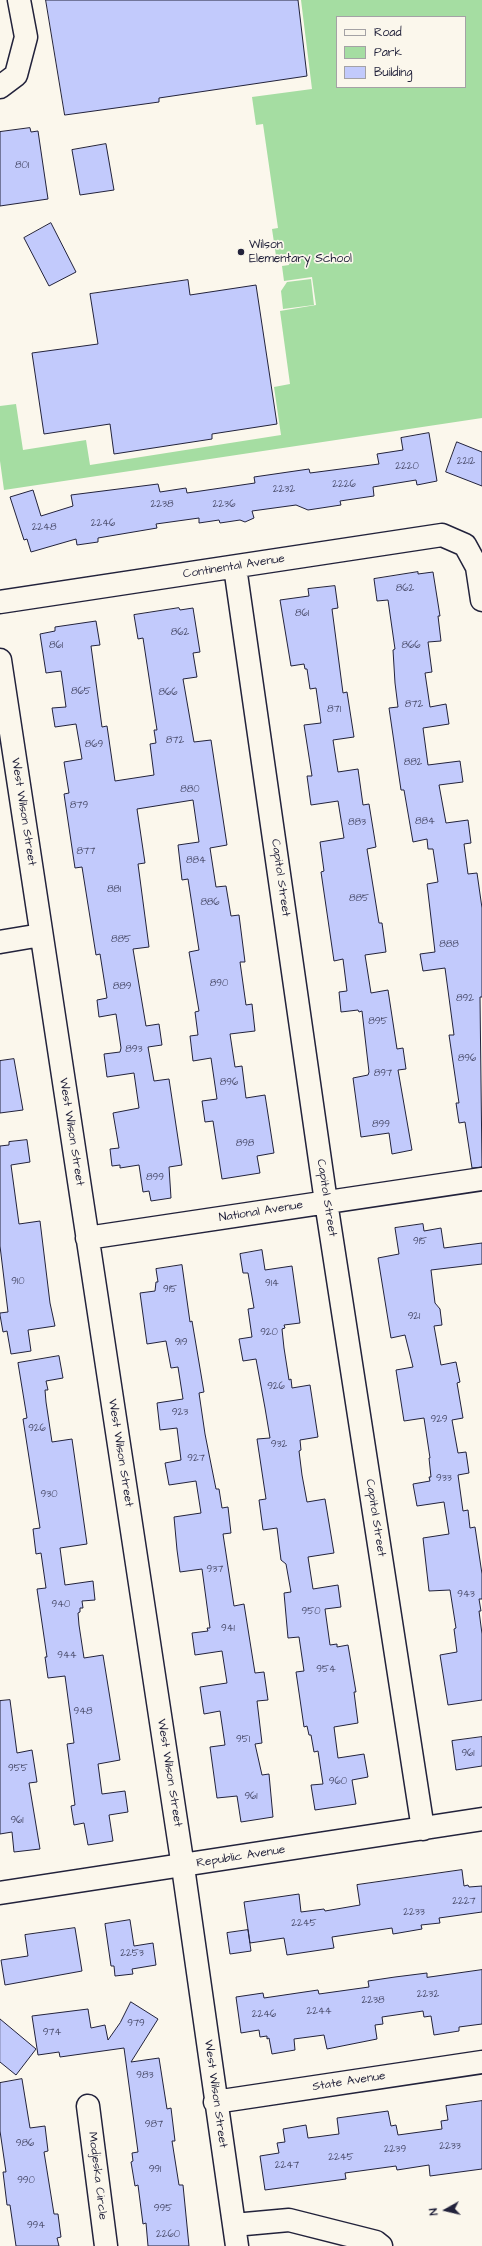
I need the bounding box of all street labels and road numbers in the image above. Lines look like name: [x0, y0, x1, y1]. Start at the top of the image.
street label: Continental Avenue: [182, 552, 286, 582]
street label: West Wilson Street: [7, 757, 39, 867]
street label: Capitol Street: [267, 838, 293, 918]
street label: West Wilson Street: [55, 1077, 87, 1187]
street label: Capitol Street: [313, 1158, 339, 1238]
street label: National Avenue: [218, 1198, 304, 1226]
street label: West Wilson Street: [104, 1398, 136, 1508]
street label: Capitol Street: [362, 1478, 388, 1558]
street label: West Wilson Street: [153, 1718, 185, 1828]
street label: Republic Avenue: [196, 1843, 286, 1871]
street label: West Wilson Street: [200, 2039, 230, 2149]
street label: State Avenue: [311, 2069, 387, 2095]
street label: Modjeska Circle: [84, 2131, 110, 2221]

